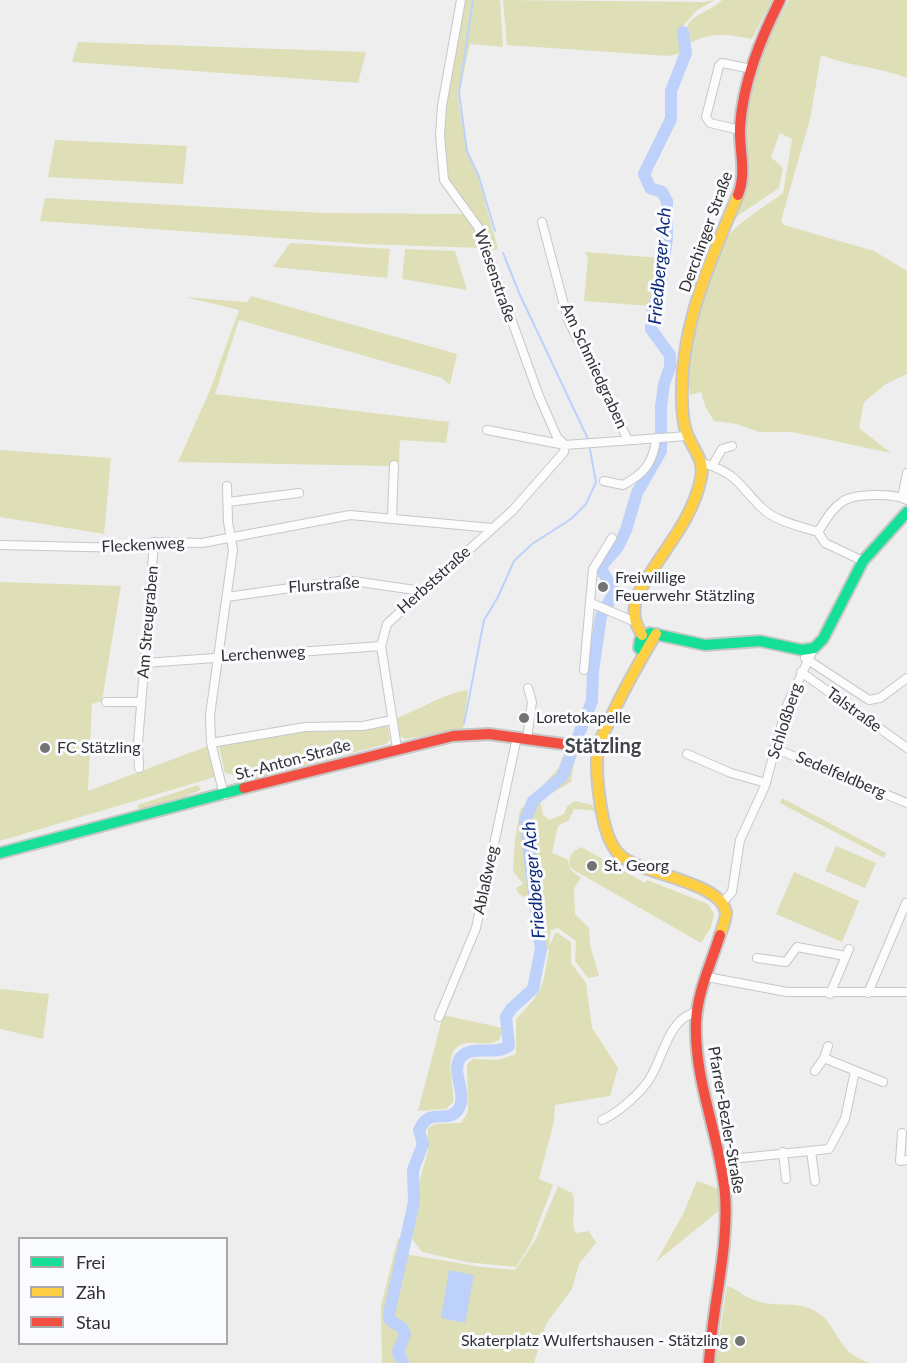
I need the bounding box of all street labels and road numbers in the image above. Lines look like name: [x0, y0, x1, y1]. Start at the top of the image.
street label: Derchinger Straße: [675, 169, 737, 295]
street label: Wiesenstraße: [470, 227, 520, 325]
street label: Am Schmiedgraben: [557, 300, 631, 432]
street label: Fleckenweg: [101, 533, 185, 557]
street label: Herbststraße: [393, 542, 475, 618]
street label: Am Streugraben: [134, 565, 162, 679]
street label: Flurstraße: [288, 573, 360, 597]
street label: Lerchenweg: [220, 642, 306, 666]
street label: Schloßberg: [764, 681, 806, 761]
street label: Talstraße: [823, 684, 885, 736]
street label: St.-Anton-Straße: [233, 735, 353, 785]
street label: Sedelfeldberg: [793, 747, 889, 803]
street label: Ablaßweg: [469, 844, 503, 916]
street label: Pfarrer-Bezler-Straße: [704, 1045, 748, 1195]

